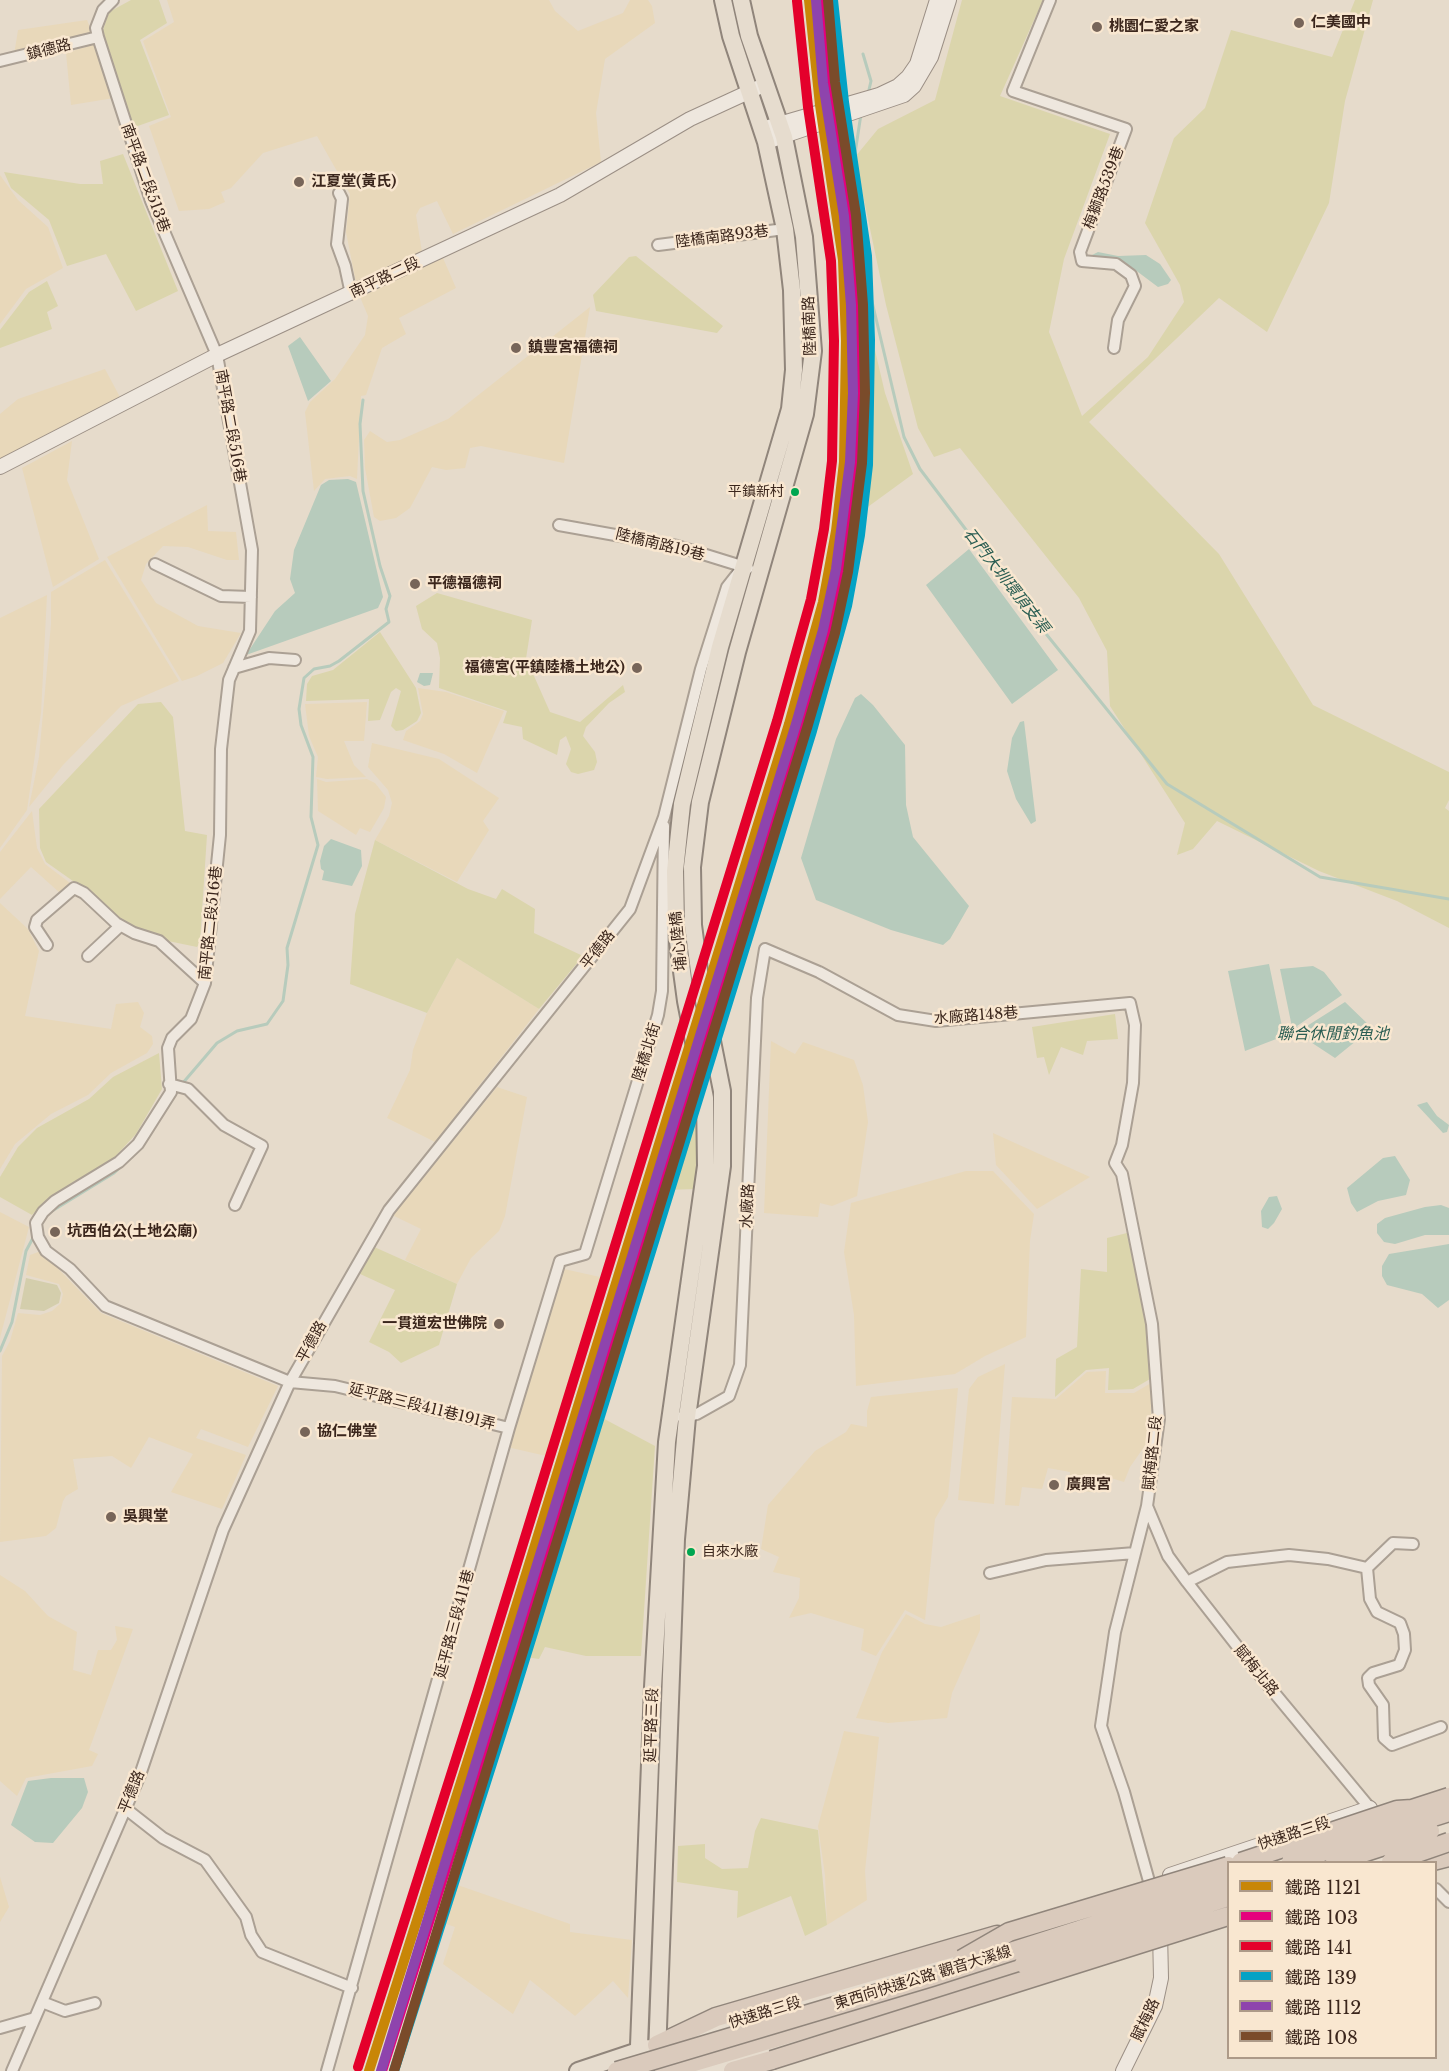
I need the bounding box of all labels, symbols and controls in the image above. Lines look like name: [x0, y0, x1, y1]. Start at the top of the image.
place label: 仁美國中: [1311, 14, 1371, 32]
marker: 仁美國中: [1292, 16, 1306, 30]
place label: 桃園仁愛之家: [1109, 18, 1199, 36]
marker: 桃園仁愛之家: [1090, 20, 1104, 34]
street label: 鎮德路: [25, 36, 73, 64]
street label: 南平路二段513巷: [117, 121, 173, 235]
street label: 梅獅路539巷: [1080, 144, 1128, 232]
place label: 江夏堂(黃氏): [311, 173, 396, 191]
marker: 江夏堂(黃氏): [292, 175, 306, 189]
street label: 陸橋南路93巷: [674, 222, 770, 252]
street label: 南平路二段: [347, 254, 423, 302]
street label: 陸橋南路: [800, 296, 820, 356]
place label: 鎮豐宮福德祠: [528, 339, 618, 357]
marker: 鎮豐宮福德祠: [509, 341, 523, 355]
street label: 南平路二段516巷: [211, 368, 249, 484]
place label: 平鎮新村: [728, 484, 784, 500]
marker: 平鎮新村: [789, 486, 801, 498]
street label: 陸橋南路19巷: [614, 525, 706, 565]
water label: 石門大圳環頂支渠: [959, 525, 1053, 637]
place label: 平德福德祠: [427, 575, 502, 593]
marker: 平德福德祠: [408, 577, 422, 591]
place label: 福德宮(平鎮陸橋土地公): [465, 659, 625, 677]
marker: 福德宮(平鎮陸橋土地公): [630, 661, 644, 675]
street label: 南平路二段516巷: [196, 865, 226, 981]
street label: 埔心陸橋: [667, 910, 691, 972]
street label: 平德路: [577, 927, 619, 973]
street label: 水廠路148巷: [933, 1004, 1019, 1028]
street label: 陸橋北街: [630, 1021, 664, 1083]
water label: 聯合休閒釣魚池: [1277, 1024, 1389, 1044]
street label: 水廠路: [738, 1183, 758, 1229]
place label: 坑西伯公(土地公廟): [67, 1223, 197, 1241]
marker: 坑西伯公(土地公廟): [48, 1225, 62, 1239]
place label: 一貫道宏世佛院: [382, 1315, 487, 1333]
marker: 一貫道宏世佛院: [492, 1317, 506, 1331]
street label: 平德路: [293, 1318, 331, 1366]
street label: 延平路三段411巷191弄: [347, 1380, 497, 1434]
street label: 賦梅路二段: [1140, 1415, 1166, 1491]
place label: 協仁佛堂: [317, 1423, 377, 1441]
marker: 協仁佛堂: [298, 1425, 312, 1439]
place label: 廣興宮: [1066, 1476, 1111, 1494]
marker: 廣興宮: [1047, 1478, 1061, 1492]
place label: 吳興堂: [123, 1508, 168, 1526]
marker: 吳興堂: [104, 1510, 118, 1524]
place label: 自來水廠: [702, 1544, 758, 1560]
marker: 自來水廠: [685, 1546, 697, 1558]
street label: 延平路三段411巷: [432, 1568, 478, 1680]
street label: 賦梅北路: [1230, 1642, 1282, 1700]
street label: 延平路三段: [642, 1687, 662, 1763]
street label: 平德路: [115, 1768, 149, 1816]
street label: 快速路三段: [1256, 1814, 1332, 1854]
legend: [1227, 1861, 1437, 2059]
text: 鐵路 1121: [1285, 1877, 1361, 1899]
text: 鐵路 103: [1285, 1907, 1358, 1929]
text: 鐵路 141: [1285, 1937, 1353, 1959]
street label: 東西向快速公路 觀音大溪線: [832, 1942, 1014, 2014]
text: 鐵路 139: [1285, 1967, 1357, 1989]
street label: 快速路三段: [727, 1993, 803, 2033]
street label: 賦梅路: [1128, 1996, 1164, 2044]
text: 鐵路 1112: [1285, 1997, 1361, 2019]
text: 鐵路 108: [1285, 2027, 1358, 2049]

